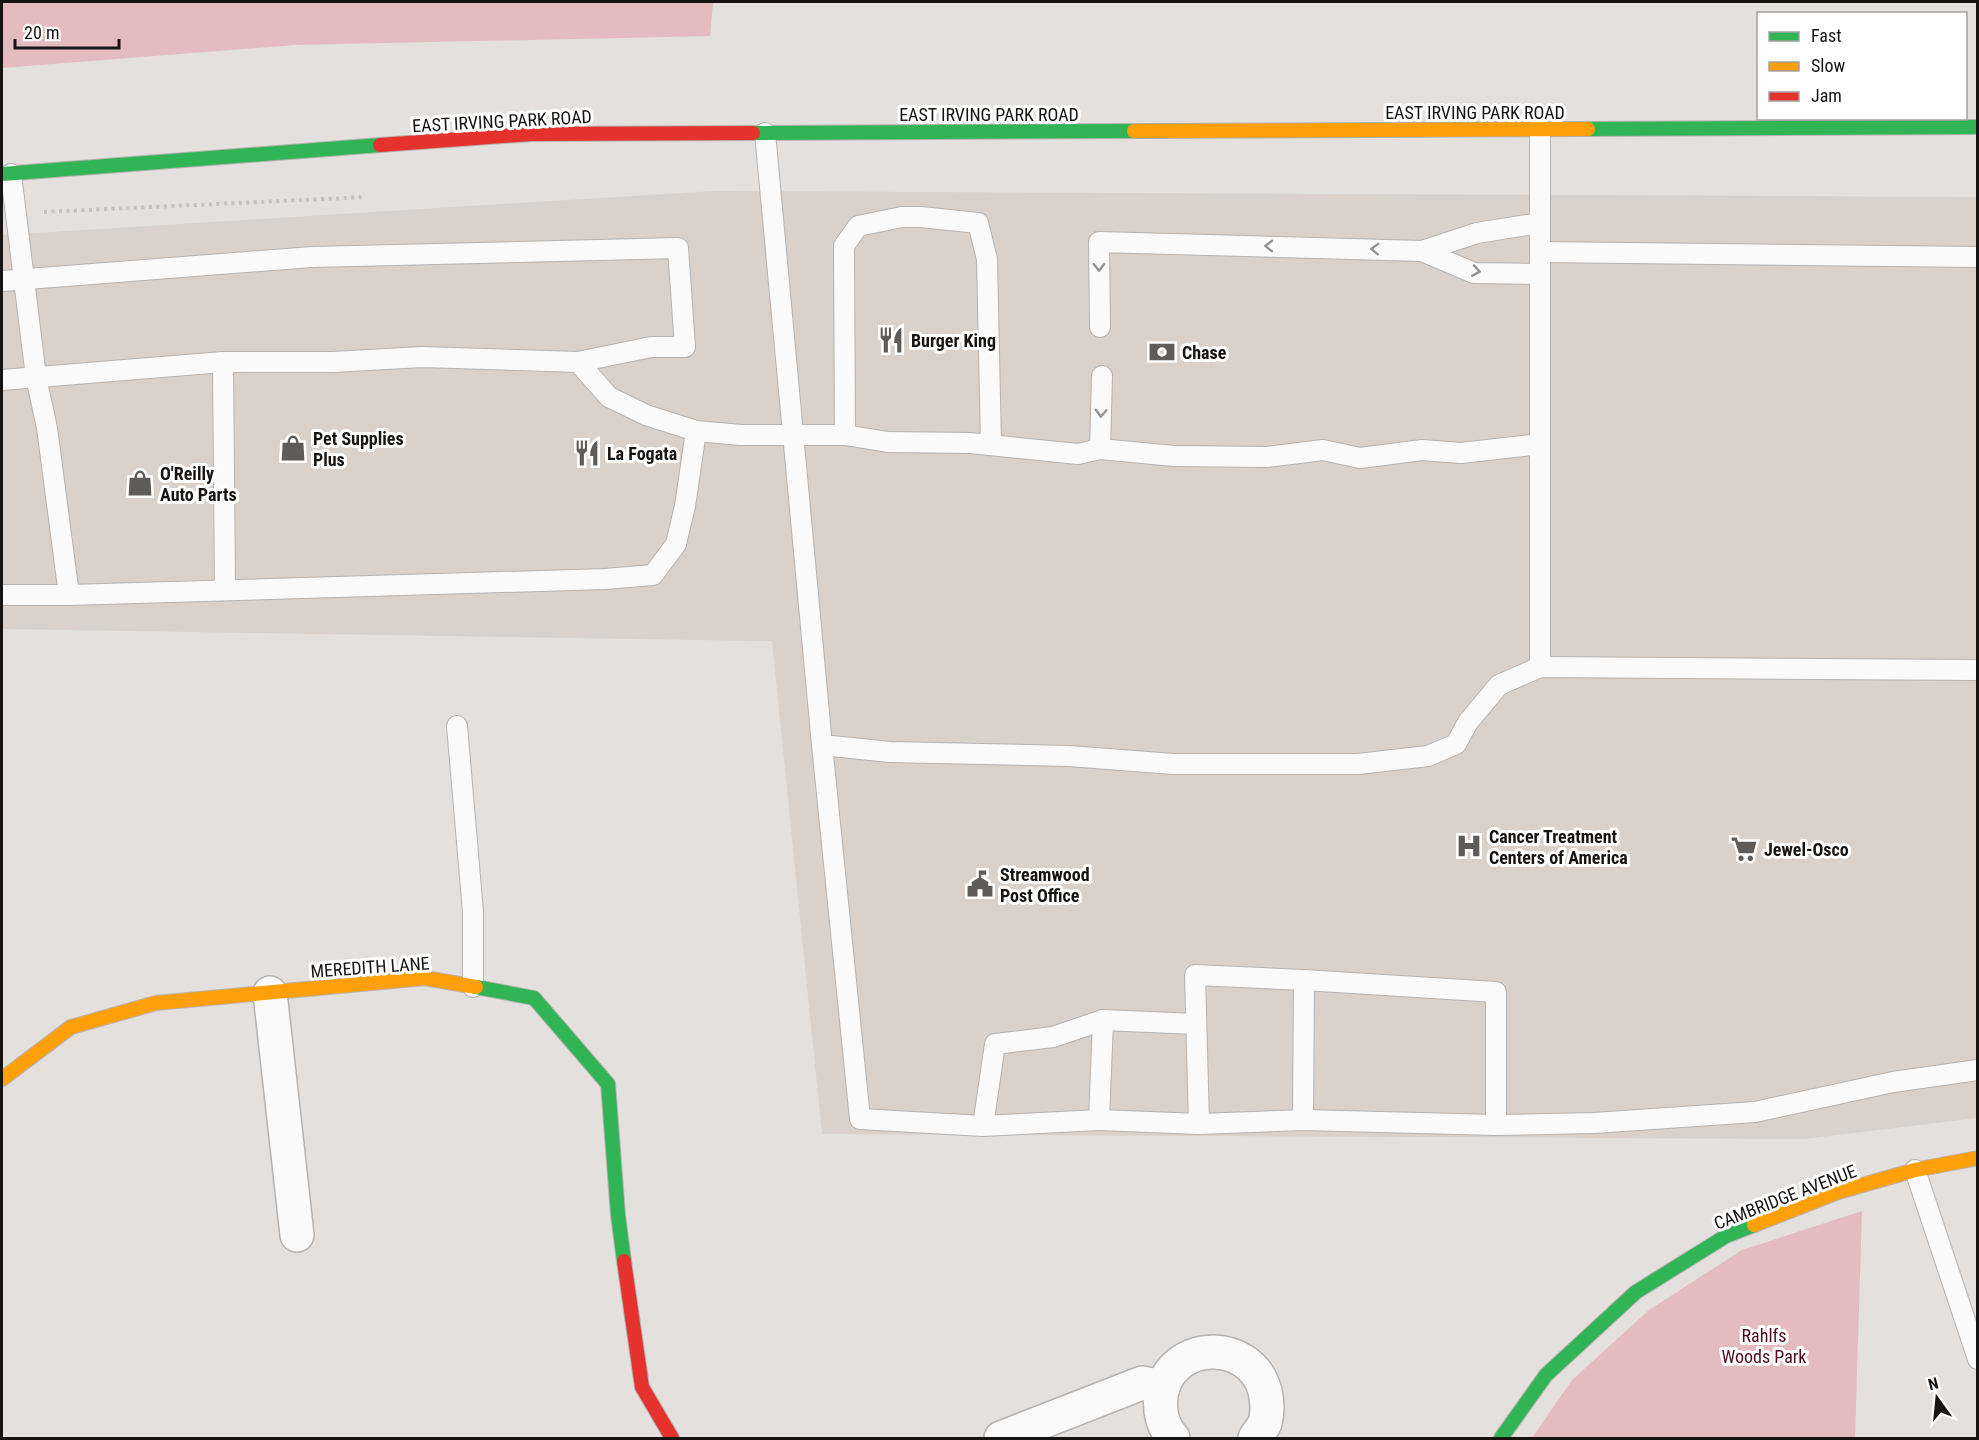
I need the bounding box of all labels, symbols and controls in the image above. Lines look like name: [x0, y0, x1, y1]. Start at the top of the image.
scale bar: [15, 12, 118, 50]
legend: [1757, 12, 1967, 120]
text: 20 m: [24, 22, 59, 43]
text: Fast: [1811, 25, 1842, 46]
text: Slow: [1811, 55, 1846, 76]
text: Jam: [1811, 85, 1842, 106]
street label: EAST IRVING PARK ROAD: [1385, 102, 1565, 123]
street label: EAST IRVING PARK ROAD: [899, 104, 1079, 125]
street label: EAST IRVING PARK ROAD: [412, 106, 592, 136]
one-way arrow: [1265, 240, 1274, 252]
one-way arrow: [1370, 243, 1379, 256]
one-way arrow: [1093, 262, 1105, 271]
one-way arrow: [1471, 265, 1481, 277]
restaurant icon: Burger King: [876, 325, 906, 355]
place label: Burger King: [911, 330, 996, 351]
bank icon: Chase: [1147, 337, 1177, 367]
place label: Chase: [1182, 342, 1227, 363]
one-way arrow: [1095, 408, 1107, 417]
place label: Pet Supplies Plus: [313, 428, 404, 470]
shop icon: Pet Supplies Plus: [278, 433, 308, 463]
restaurant icon: La Fogata: [572, 438, 602, 468]
place label: La Fogata: [607, 443, 677, 464]
place label: O'Reilly Auto Parts: [160, 463, 237, 505]
shop icon: O'Reilly Auto Parts: [125, 468, 155, 498]
place label: Cancer Treatment Centers of America: [1489, 826, 1628, 868]
hospital icon: Cancer Treatment Centers of America: [1454, 831, 1484, 861]
supermarket icon: Jewel-Osco: [1729, 834, 1759, 864]
place label: Jewel-Osco: [1764, 839, 1849, 860]
place label: Streamwood Post Office: [1000, 864, 1090, 906]
public building icon: Streamwood Post Office: [965, 869, 995, 899]
street label: MEREDITH LANE: [310, 952, 430, 982]
street label: CAMBRIDGE AVENUE: [1711, 1160, 1859, 1234]
park label: Rahlfs Woods Park: [1722, 1325, 1806, 1367]
north arrow: [1907, 1368, 1967, 1428]
text: N: [1926, 1374, 1940, 1394]

